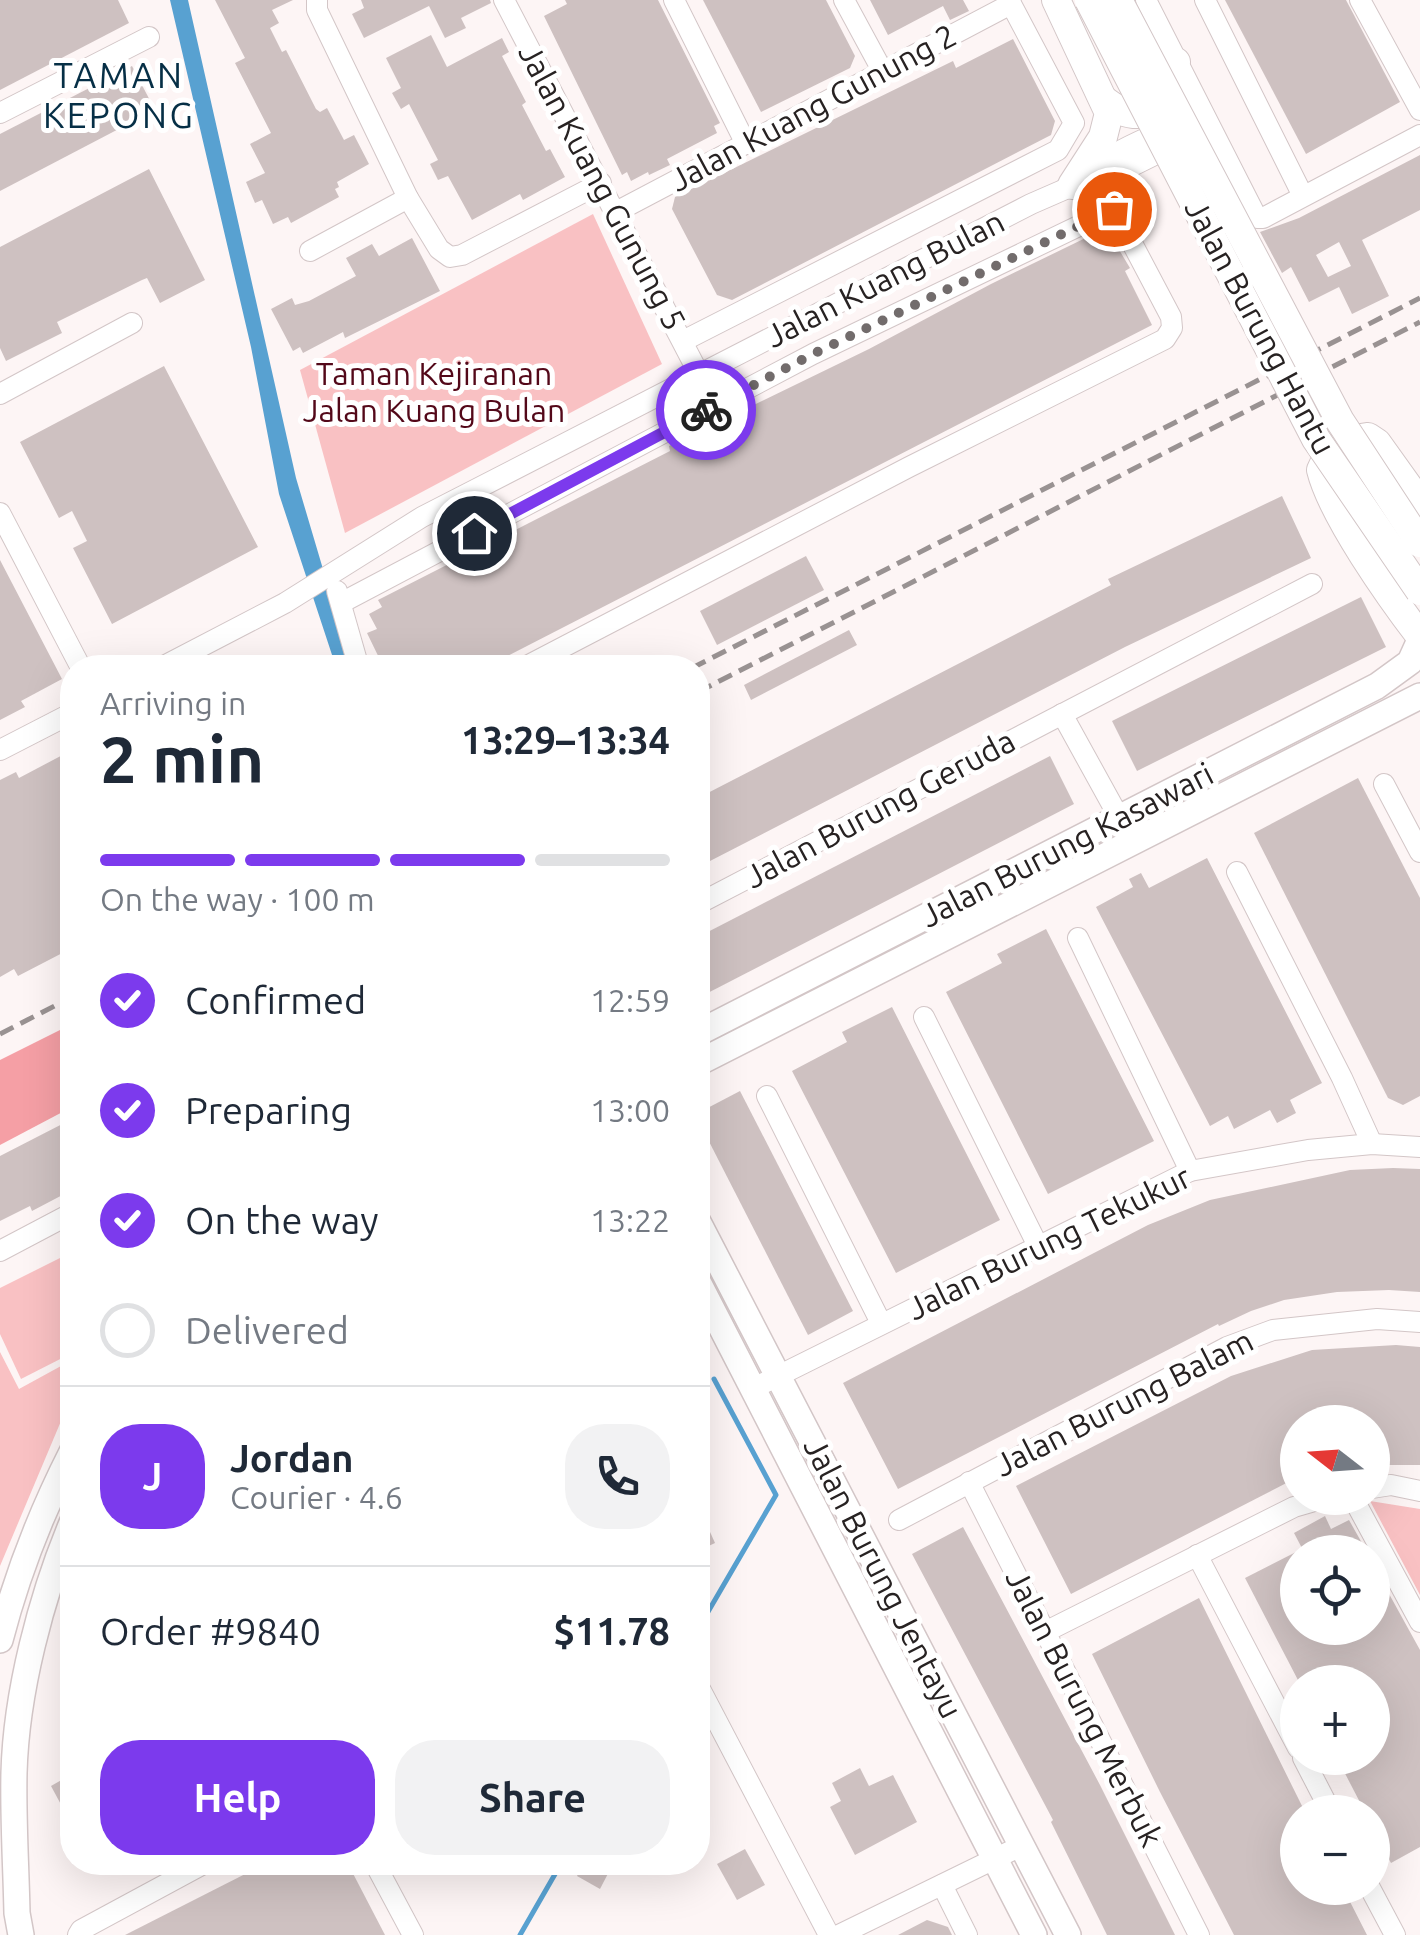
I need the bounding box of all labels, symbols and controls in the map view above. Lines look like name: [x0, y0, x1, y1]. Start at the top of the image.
street label: Jalan Kuang Gunung 2: [663, 16, 962, 198]
street label: Jalan Kuang Gunung 5: [512, 37, 694, 336]
district label: TAMAN KEPONG: [43, 55, 195, 135]
pin: [1072, 167, 1157, 252]
icon: bag: [1087, 182, 1142, 237]
street label: Jalan Burung Hantu: [1178, 193, 1343, 460]
street label: Jalan Kuang Bulan: [759, 202, 1010, 354]
park label: Taman Kejiranan Jalan Kuang Bulan: [303, 355, 565, 428]
courier: [656, 360, 756, 460]
icon: bike: [679, 383, 734, 438]
pin: [432, 491, 517, 576]
icon: home: [447, 506, 502, 561]
text: Arriving in: [100, 685, 246, 721]
text: 13:29–13:34: [461, 719, 670, 761]
text: 2 min: [100, 722, 264, 795]
street label: Jalan Burung Geruda: [739, 722, 1020, 894]
street label: Jalan Burung Kasawari: [914, 755, 1219, 933]
text: On the way · 100 m: [100, 881, 375, 917]
icon: check: [100, 973, 155, 1028]
text: Confirmed: [185, 979, 366, 1021]
text: 12:59: [590, 982, 670, 1018]
icon: check: [100, 1083, 155, 1138]
text: Preparing: [185, 1089, 352, 1131]
text: 13:00: [590, 1092, 670, 1128]
street label: Jalan Burung Tekukur: [901, 1158, 1196, 1326]
icon: check: [100, 1193, 155, 1248]
text: On the way: [185, 1199, 378, 1241]
text: 13:22: [590, 1202, 670, 1238]
text: Delivered: [185, 1309, 349, 1351]
street label: Jalan Burung Balam: [988, 1321, 1259, 1483]
north arrow: [1280, 1405, 1390, 1515]
map controls: [1280, 1405, 1390, 1905]
button: phone: [565, 1424, 670, 1529]
street label: Jalan Burung Jentayu: [797, 1431, 970, 1724]
text: Jordan: [230, 1437, 354, 1479]
text: J: [143, 1455, 162, 1497]
text: Courier · 4.6: [230, 1479, 403, 1515]
button: locate: [1280, 1535, 1390, 1645]
street label: Jalan Burung Merbuk: [999, 1563, 1170, 1852]
text: Order #9840: [100, 1610, 321, 1652]
text: $11.78: [553, 1610, 670, 1652]
button: +: [1280, 1665, 1390, 1775]
button: Help: [100, 1740, 375, 1855]
button: Share: [395, 1740, 670, 1855]
button: −: [1280, 1795, 1390, 1905]

